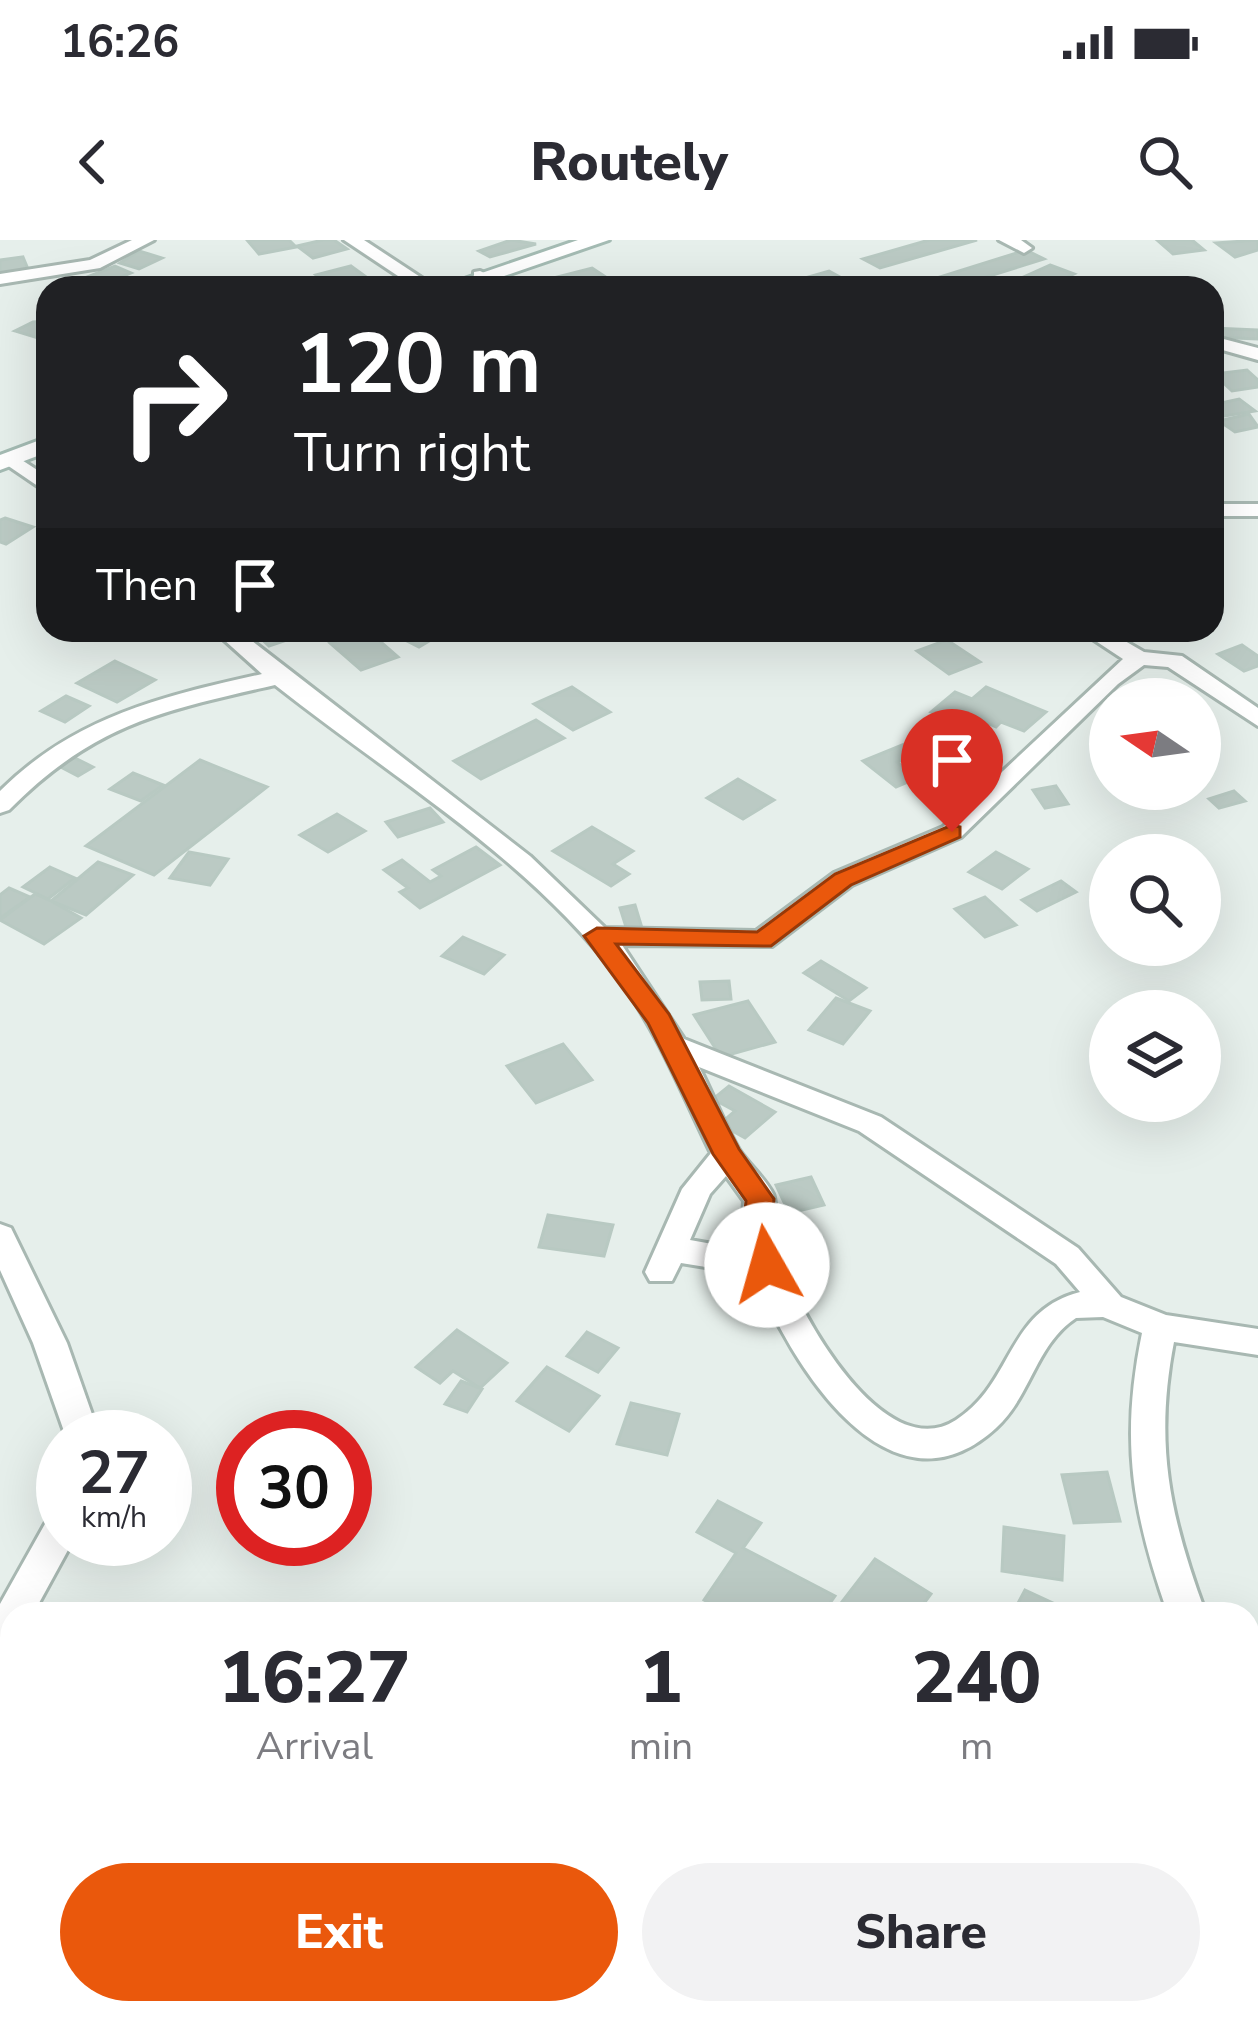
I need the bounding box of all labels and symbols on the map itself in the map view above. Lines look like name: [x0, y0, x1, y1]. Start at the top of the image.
north arrow: [1089, 678, 1221, 810]
pin: [901, 709, 1003, 832]
position arrow: [704, 1202, 830, 1328]
speed limit sign: 30: [216, 1410, 372, 1566]

